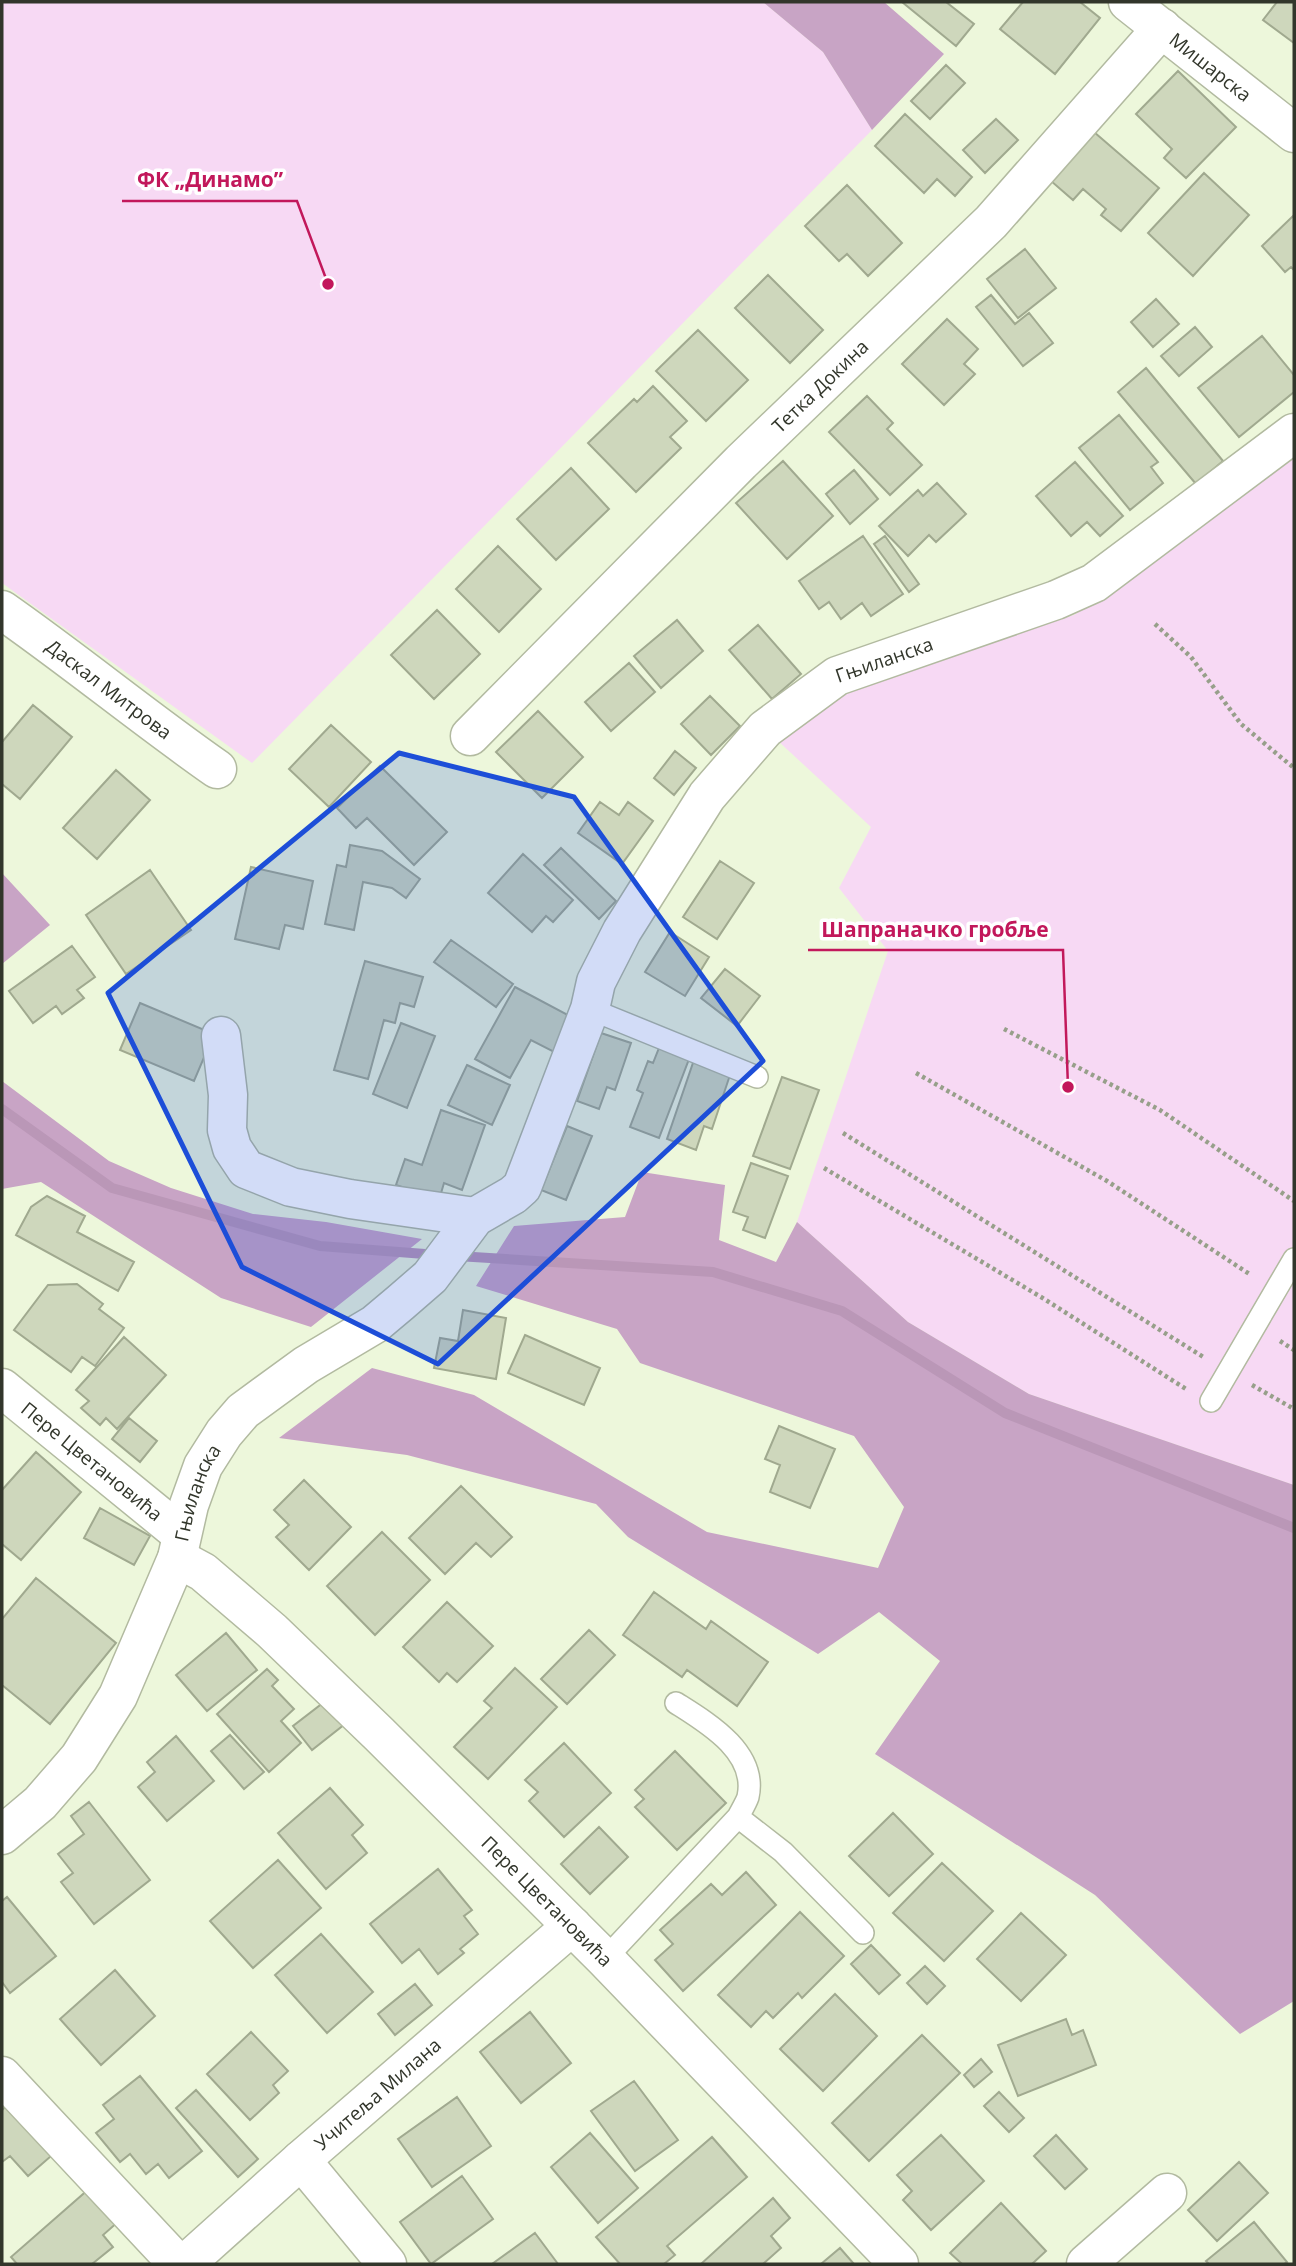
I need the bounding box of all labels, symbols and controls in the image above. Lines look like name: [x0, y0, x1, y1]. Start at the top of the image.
street label: Мишарска: [1164, 27, 1257, 108]
callout: ФК „Динамо”: [122, 159, 297, 201]
text: ФК „Динамо”: [137, 165, 284, 193]
street label: Тетка Докина: [766, 334, 874, 439]
street label: Гњиланска: [832, 631, 937, 689]
street label: Даскал Митрова: [41, 633, 177, 745]
callout: Шапраначко гробље: [808, 908, 1063, 950]
text: Шапраначко гробље: [821, 915, 1049, 943]
street label: Пере Цветановића: [16, 1396, 168, 1527]
street label: Гњиланска: [168, 1439, 227, 1544]
street label: Пере Цветановића: [476, 1830, 619, 1972]
street label: Учитеља Милана: [309, 2032, 447, 2156]

